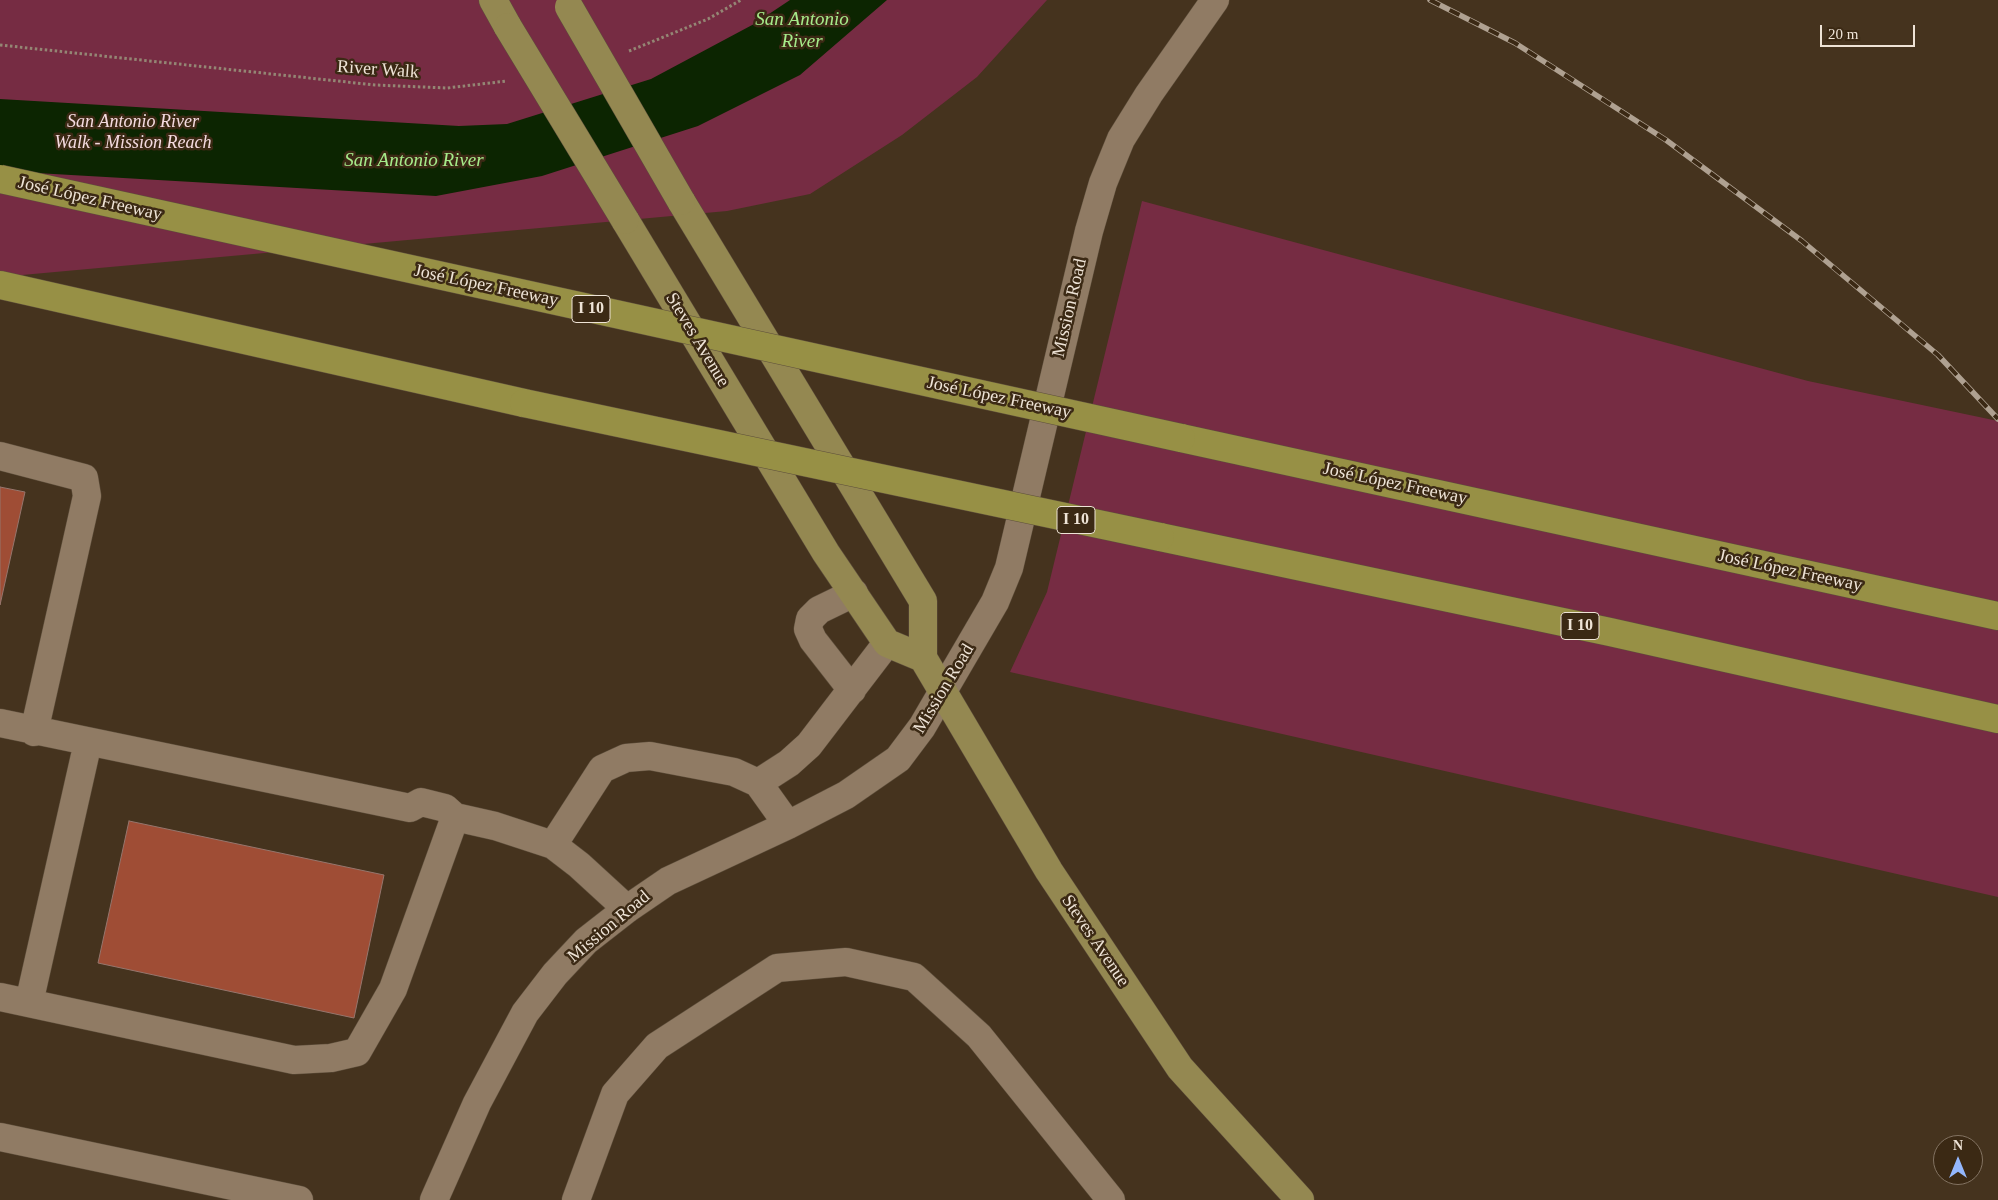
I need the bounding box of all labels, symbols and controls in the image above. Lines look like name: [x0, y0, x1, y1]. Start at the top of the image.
water label: San Antonio River: [755, 9, 849, 53]
scale bar: [1823, 15, 1918, 47]
text: 20 m: [1828, 26, 1858, 42]
street label: River Walk: [336, 56, 420, 84]
park label: San Antonio River Walk - Mission Reach: [55, 111, 211, 154]
water label: San Antonio River: [344, 150, 484, 172]
street label: José López Freeway: [16, 172, 164, 226]
street label: Mission Road: [1048, 257, 1092, 359]
street label: José López Freeway: [412, 260, 560, 312]
street label: Steves Avenue: [660, 289, 734, 391]
road number: I 10: [572, 296, 610, 322]
street label: José López Freeway: [925, 372, 1073, 424]
street label: José López Freeway: [1321, 458, 1469, 510]
road number: I 10: [1057, 506, 1095, 534]
street label: José López Freeway: [1716, 545, 1864, 597]
road number: I 10: [1561, 612, 1599, 640]
street label: Mission Road: [909, 640, 979, 738]
street label: Mission Road: [564, 886, 654, 968]
street label: Steves Avenue: [1056, 891, 1134, 991]
north arrow: [1933, 1135, 1983, 1185]
text: N: [1953, 1138, 1963, 1153]

